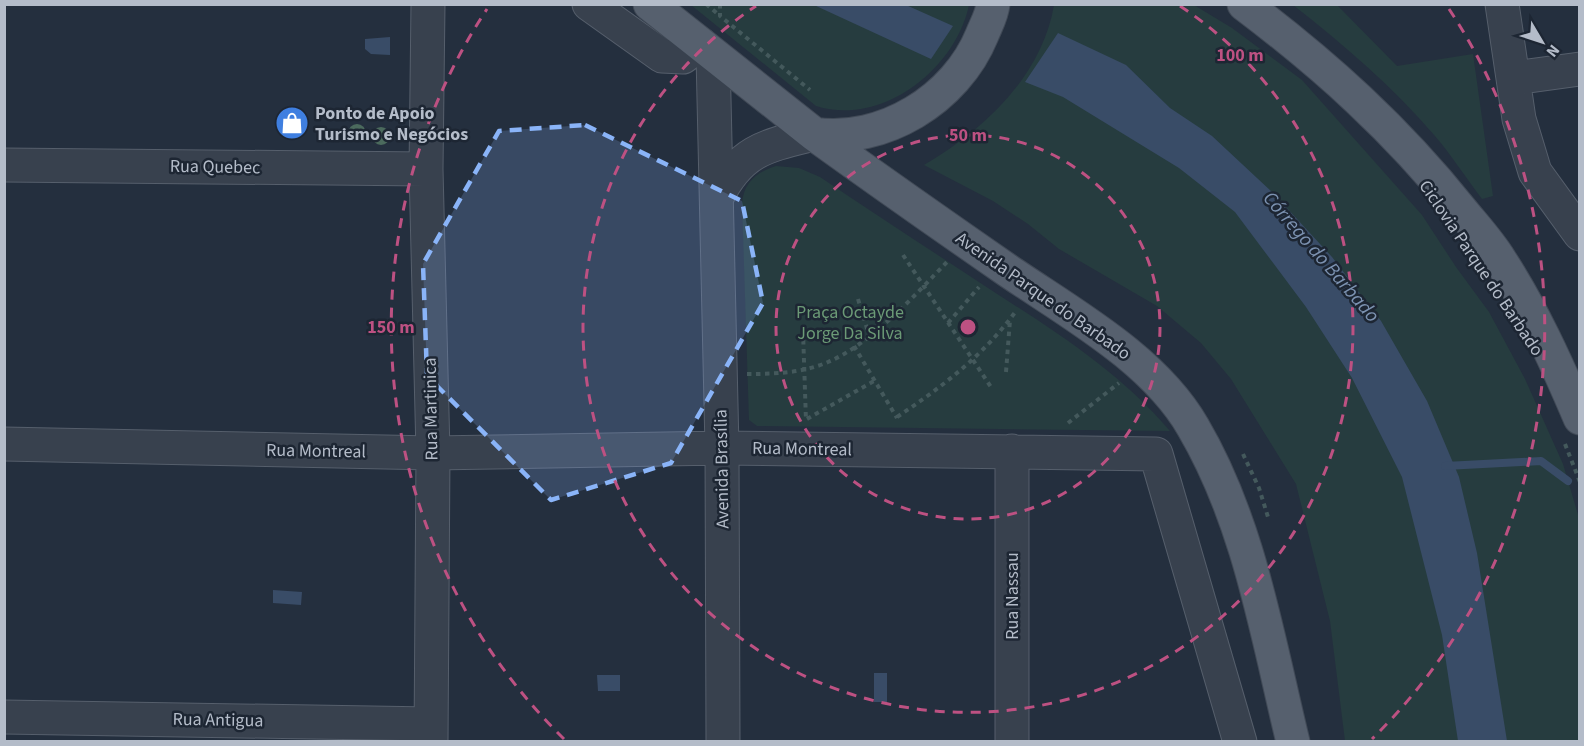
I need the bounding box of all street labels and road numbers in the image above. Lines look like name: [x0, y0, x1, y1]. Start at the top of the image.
street label: Rua Quebec: [170, 154, 260, 180]
street label: Ciclovia Parque do Barbado: [1413, 175, 1549, 361]
street label: Avenida Parque do Barbado: [950, 226, 1136, 366]
street label: Rua Martinica: [418, 357, 444, 461]
street label: Avenida Brasília: [708, 409, 736, 529]
street label: Rua Montreal: [752, 436, 852, 462]
street label: Rua Montreal: [266, 438, 366, 464]
street label: Rua Nassau: [1000, 552, 1025, 640]
street label: Rua Antigua: [172, 707, 264, 733]

